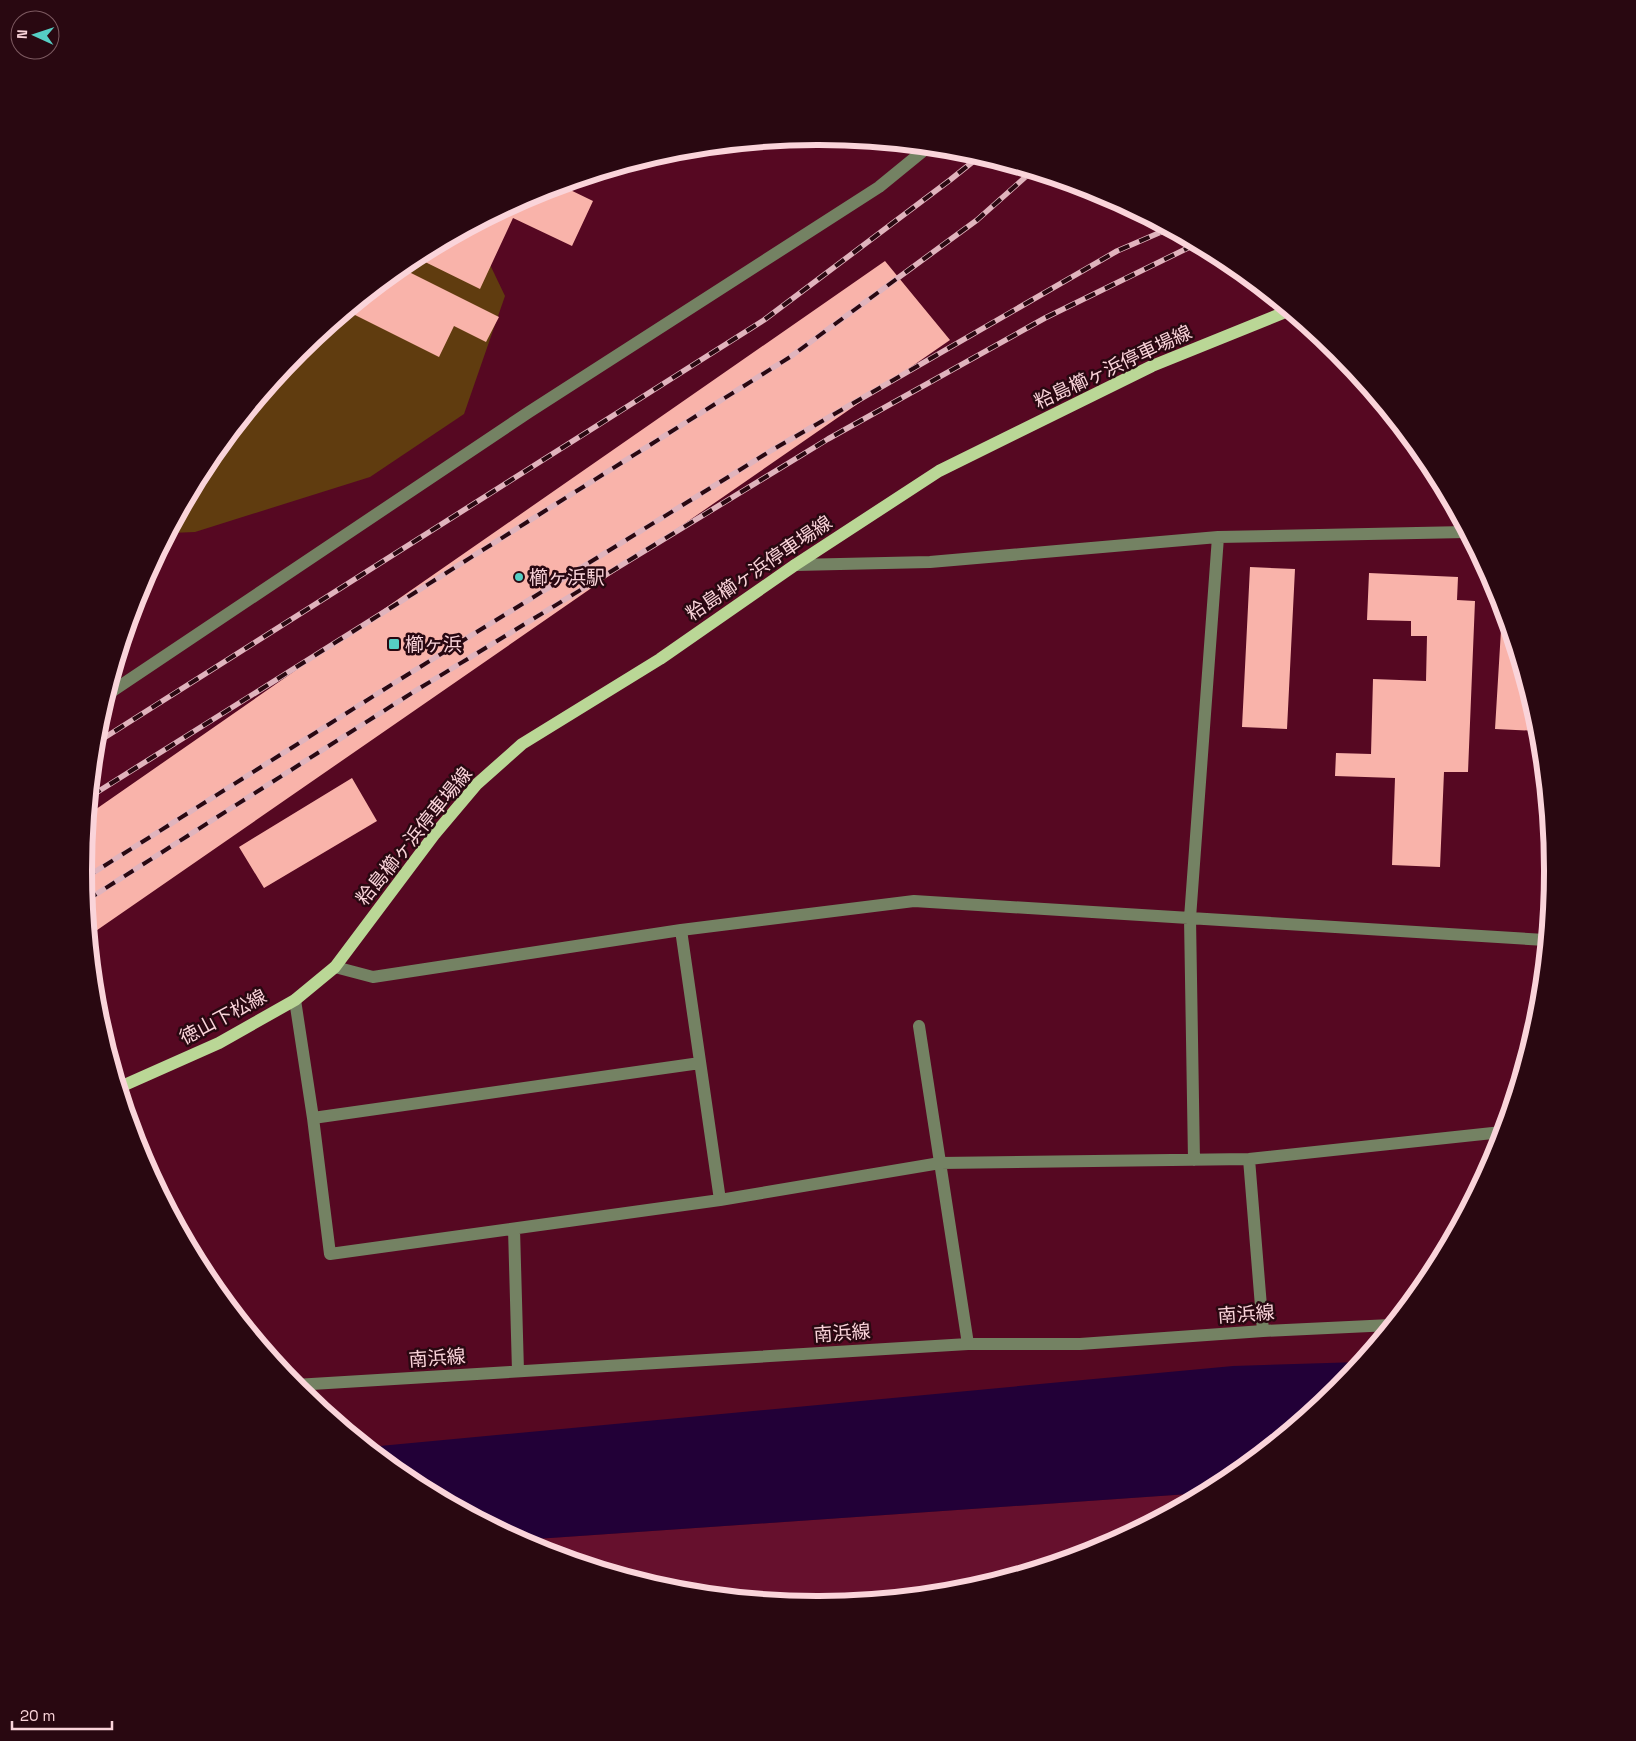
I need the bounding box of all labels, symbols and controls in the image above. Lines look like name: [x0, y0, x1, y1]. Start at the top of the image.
north arrow: [10, 10, 60, 60]
text: N: [13, 29, 31, 39]
street label: 粭島櫛ヶ浜停車場線: [1030, 320, 1196, 414]
street label: 粭島櫛ヶ浜停車場線: [681, 510, 837, 626]
place label: 櫛ヶ浜駅: [529, 565, 605, 590]
marker: 櫛ヶ浜駅: [513, 571, 525, 583]
place label: 櫛ヶ浜: [405, 632, 462, 657]
marker: 櫛ヶ浜: [387, 637, 401, 651]
street label: 粭島櫛ヶ浜停車場線: [350, 762, 478, 910]
street label: 徳山下松線: [175, 984, 271, 1050]
street label: 南浜線: [1217, 1300, 1275, 1328]
street label: 南浜線: [813, 1319, 871, 1347]
street label: 南浜線: [408, 1344, 466, 1372]
scale bar: [12, 1698, 112, 1730]
text: 20 m: [20, 1706, 55, 1725]

